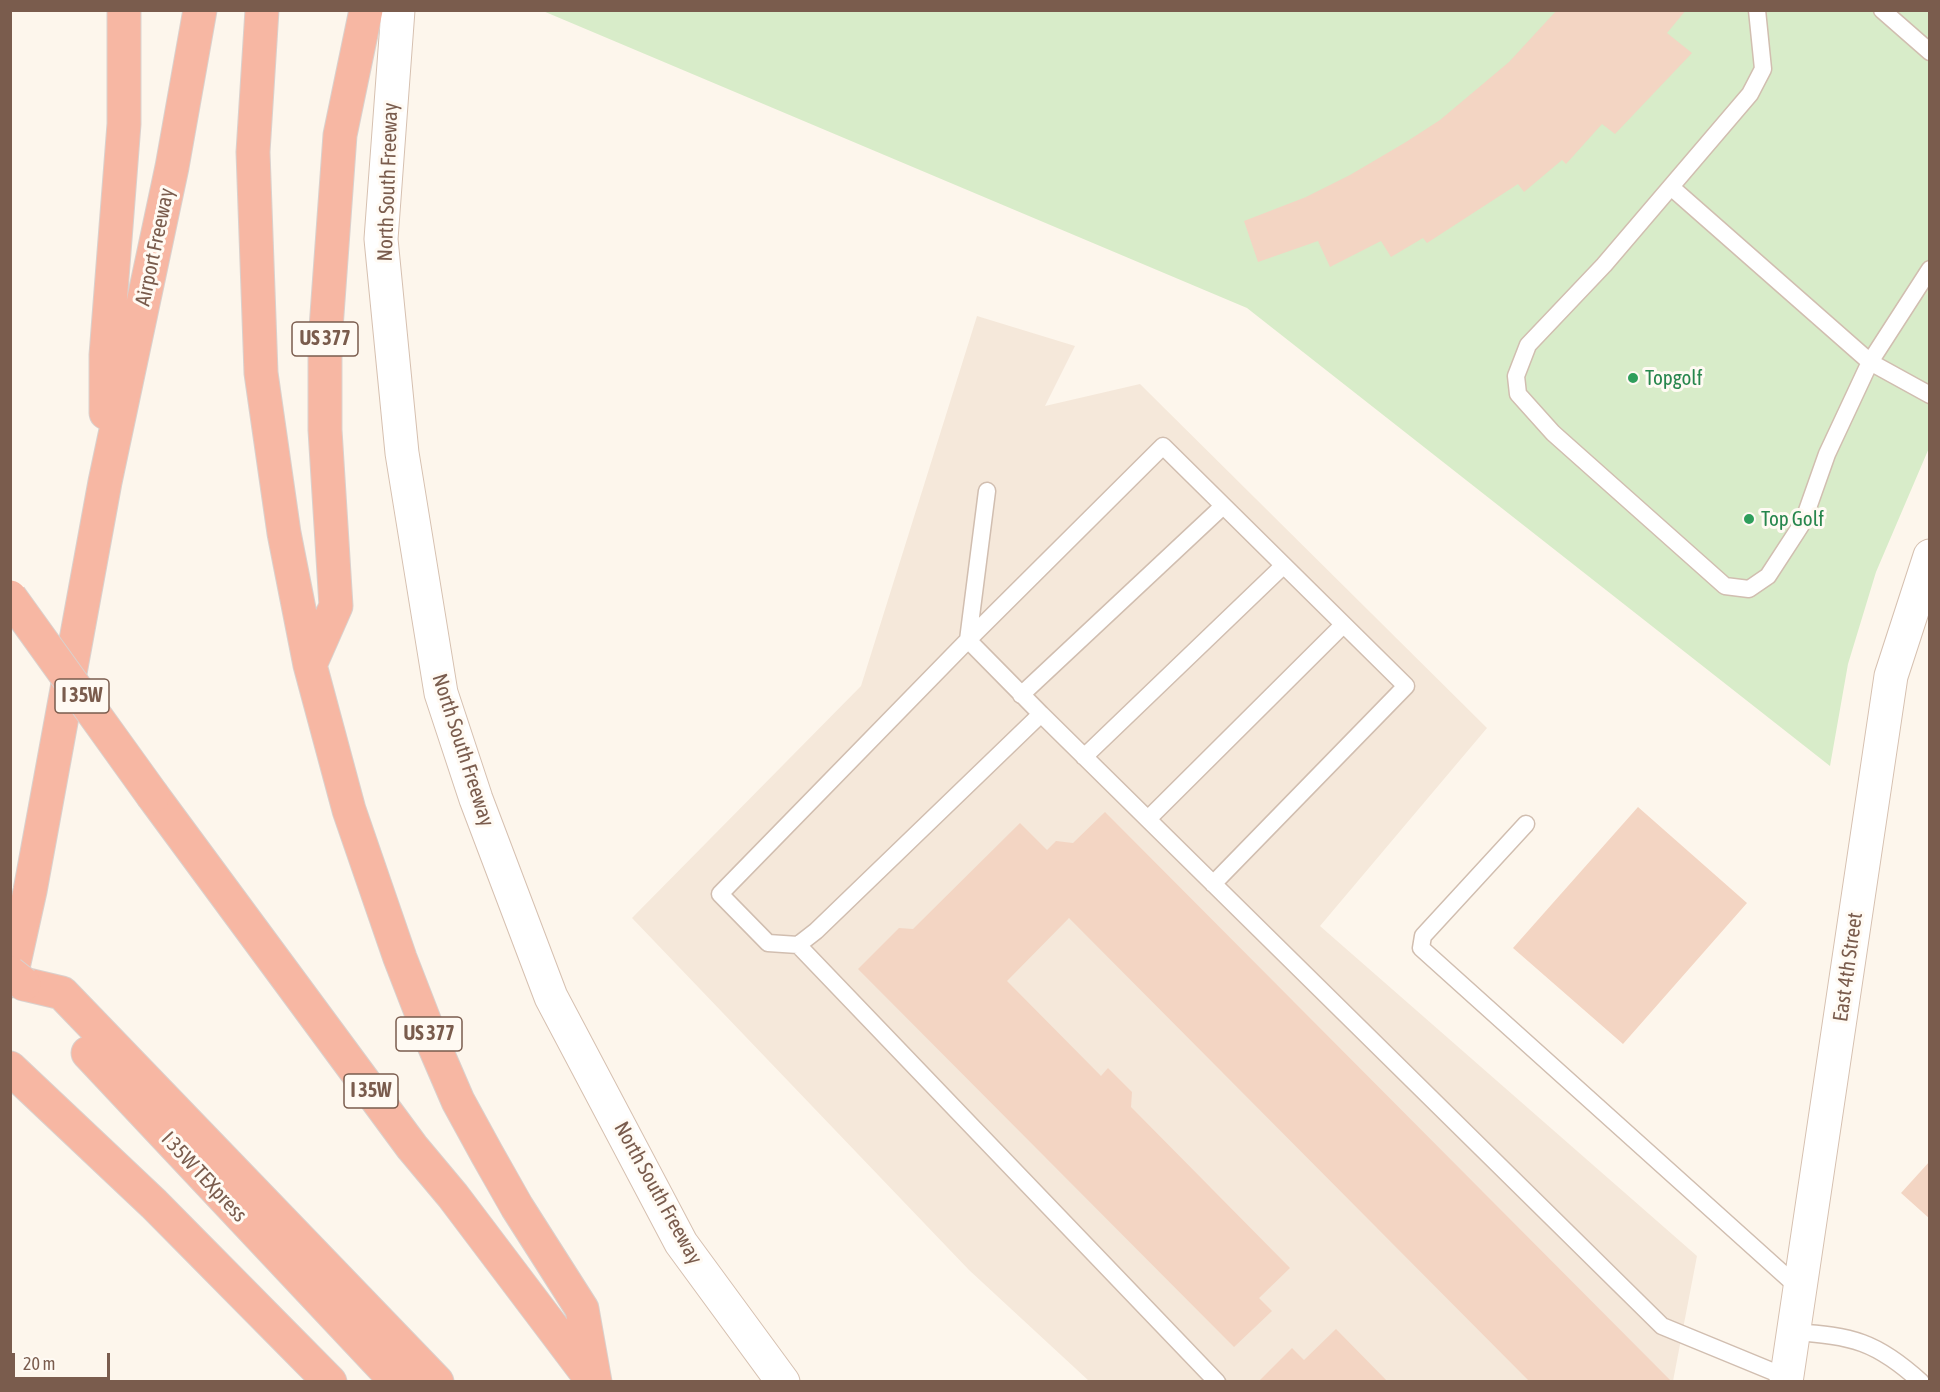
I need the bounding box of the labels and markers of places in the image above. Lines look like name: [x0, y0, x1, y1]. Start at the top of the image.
place label: Topgolf: [1645, 365, 1703, 391]
marker: Topgolf: [1626, 371, 1640, 385]
place label: Top Golf: [1761, 506, 1824, 532]
marker: Top Golf: [1742, 512, 1756, 526]

